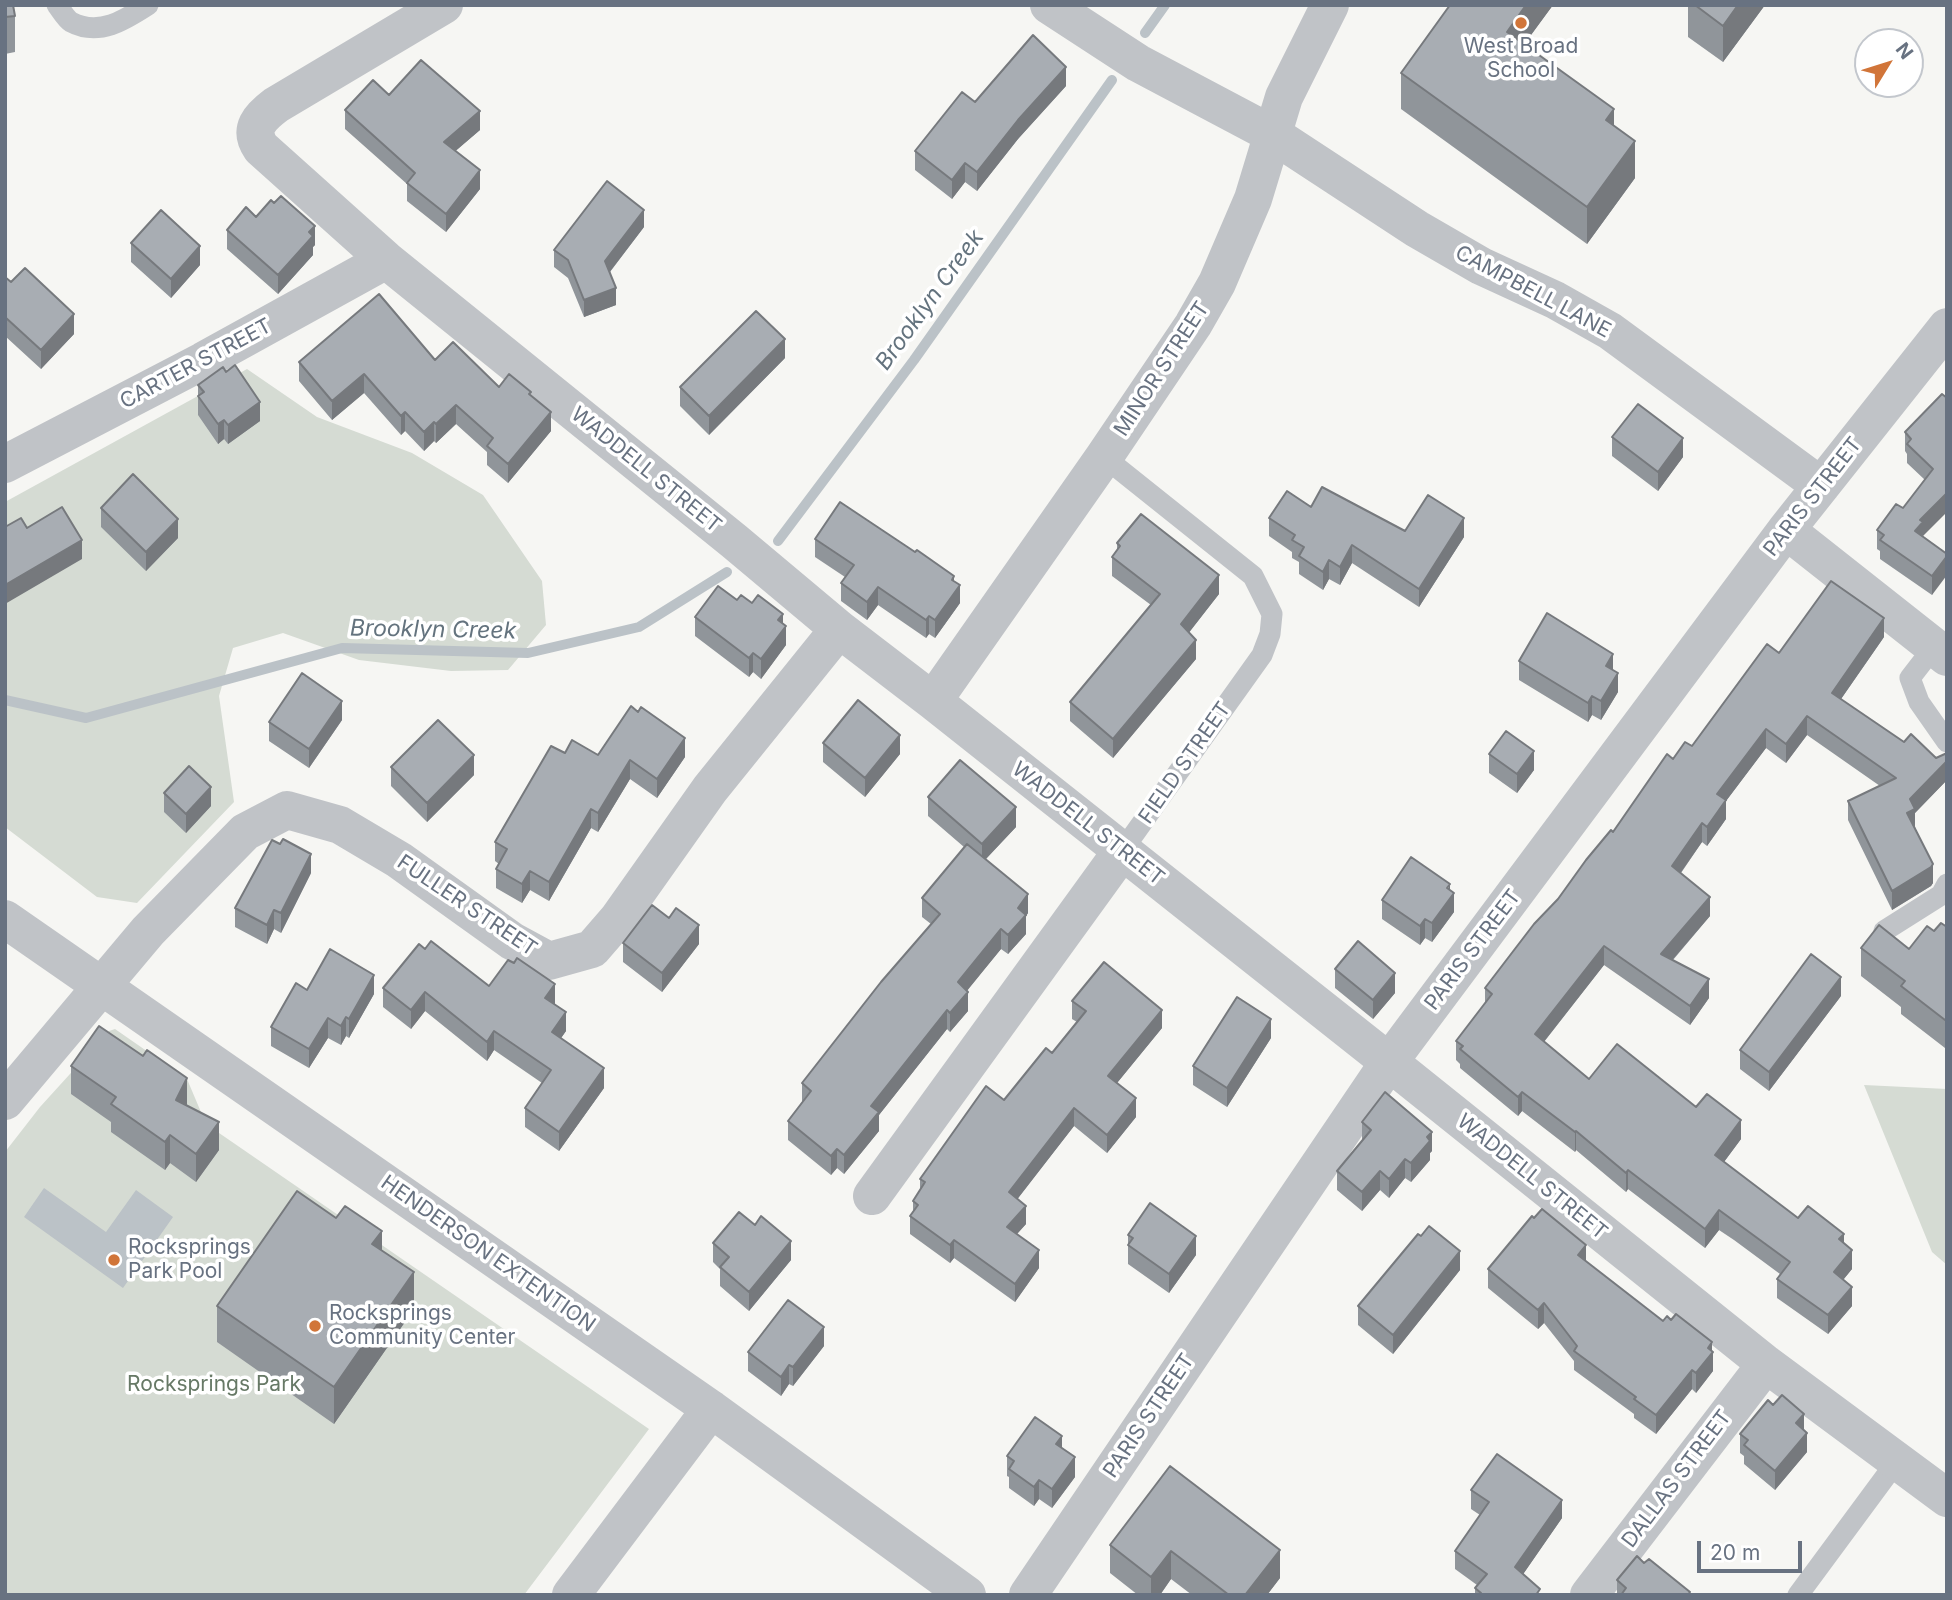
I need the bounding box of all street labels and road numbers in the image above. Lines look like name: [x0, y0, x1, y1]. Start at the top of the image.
street label: CAMPBELL LANE: [1451, 240, 1615, 344]
street label: MINOR STREET: [1109, 297, 1215, 441]
street label: CARTER STREET: [116, 313, 276, 415]
street label: WADDELL STREET: [566, 402, 726, 538]
street label: PARIS STREET: [1759, 432, 1867, 562]
street label: FIELD STREET: [1134, 697, 1236, 829]
street label: WADDELL STREET: [1007, 757, 1169, 891]
street label: FULLER STREET: [392, 850, 542, 962]
street label: PARIS STREET: [1420, 885, 1526, 1015]
street label: WADDELL STREET: [1452, 1109, 1612, 1245]
street label: HENDERSON EXTENTION: [376, 1170, 600, 1338]
street label: PARIS STREET: [1098, 1349, 1200, 1483]
street label: DALLAS STREET: [1617, 1405, 1737, 1553]

